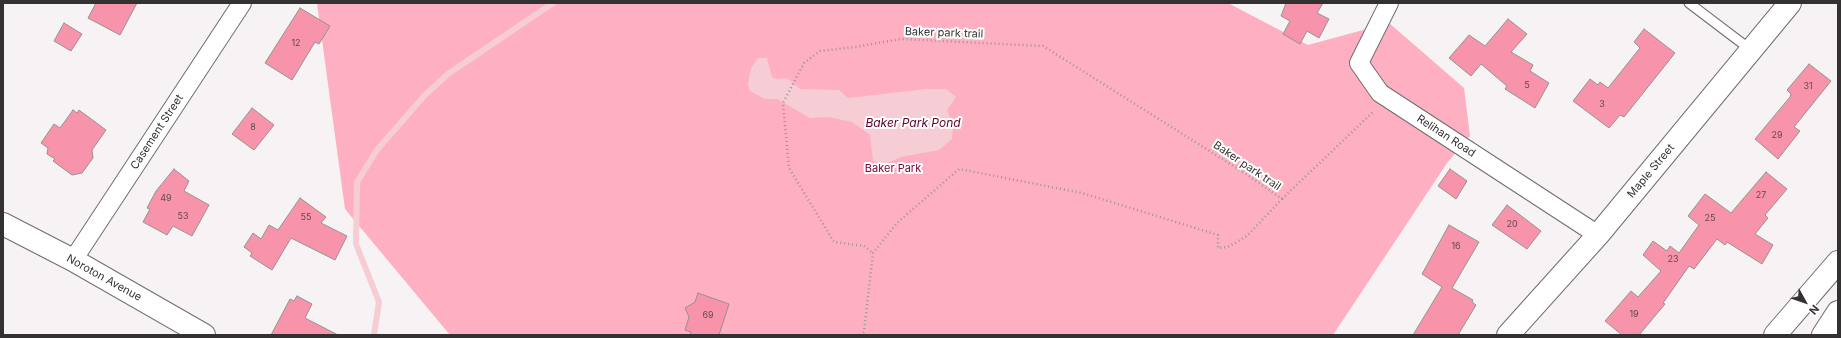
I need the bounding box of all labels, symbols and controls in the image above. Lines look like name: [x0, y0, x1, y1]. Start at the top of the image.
street label: Baker park trail: [905, 25, 983, 41]
house number: 12: [291, 38, 301, 48]
house number: 5: [1524, 80, 1530, 90]
house number: 31: [1803, 81, 1813, 91]
street label: Casement Street: [128, 92, 186, 172]
house number: 3: [1599, 99, 1605, 109]
street label: Relihan Road: [1414, 112, 1478, 160]
water label: Baker Park Pond: [865, 116, 961, 130]
house number: 8: [250, 122, 256, 132]
house number: 29: [1771, 130, 1783, 140]
street label: Baker park trail: [1211, 139, 1283, 193]
street label: Maple Street: [1625, 141, 1677, 201]
park label: Baker Park: [865, 162, 921, 176]
house number: 27: [1756, 190, 1766, 200]
house number: 49: [160, 193, 172, 203]
house number: 53: [177, 211, 189, 221]
house number: 55: [301, 212, 311, 222]
house number: 25: [1705, 213, 1715, 223]
house number: 20: [1506, 219, 1518, 229]
house number: 16: [1451, 241, 1461, 251]
street label: Noroton Avenue: [64, 252, 144, 304]
house number: 23: [1667, 254, 1679, 264]
north arrow: [1785, 282, 1825, 322]
text: N: [1806, 302, 1822, 317]
house number: 19: [1629, 309, 1639, 319]
house number: 69: [702, 310, 714, 320]

